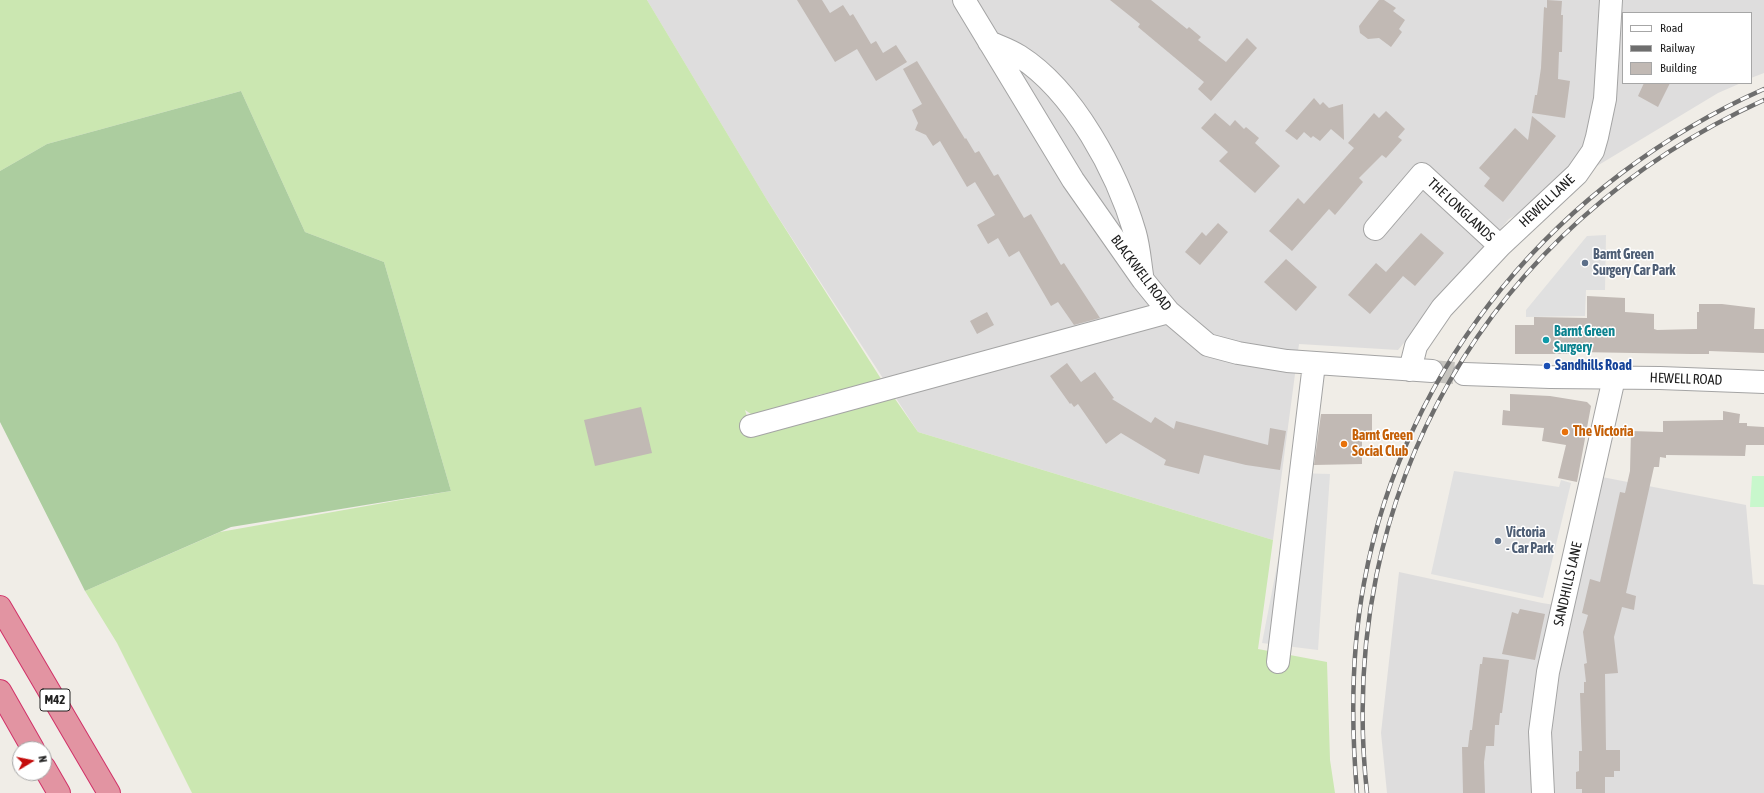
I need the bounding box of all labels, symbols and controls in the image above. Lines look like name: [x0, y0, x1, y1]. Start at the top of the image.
legend: [1622, 12, 1752, 84]
text: Road: [1660, 21, 1683, 35]
text: Railway: [1660, 41, 1695, 55]
text: Building: [1660, 61, 1697, 75]
street label: HEWELL LANE: [1516, 171, 1578, 231]
street label: THE LONGLANDS: [1424, 175, 1498, 245]
street label: BLACKWELL ROAD: [1107, 232, 1175, 314]
place label: Barnt Green Surgery Car Park: [1593, 247, 1676, 280]
marker: Barnt Green Surgery Car Park: [1580, 258, 1590, 268]
place label: Barnt Green Surgery: [1554, 324, 1615, 356]
marker: Barnt Green Surgery: [1541, 335, 1551, 345]
place label: Sandhills Road: [1555, 358, 1632, 374]
marker: Sandhills Road: [1542, 361, 1552, 371]
street label: HEWELL ROAD: [1649, 369, 1723, 389]
place label: The Victoria: [1573, 424, 1634, 440]
marker: The Victoria: [1560, 427, 1570, 437]
place label: Barnt Green Social Club: [1352, 428, 1413, 460]
marker: Barnt Green Social Club: [1339, 439, 1349, 449]
place label: Victoria - Car Park: [1506, 525, 1554, 558]
marker: Victoria - Car Park: [1493, 536, 1503, 546]
street label: SANDHILLS LANE: [1550, 540, 1586, 628]
road number: M42: [40, 689, 70, 711]
north arrow: [12, 741, 52, 781]
text: N: [36, 755, 49, 763]

